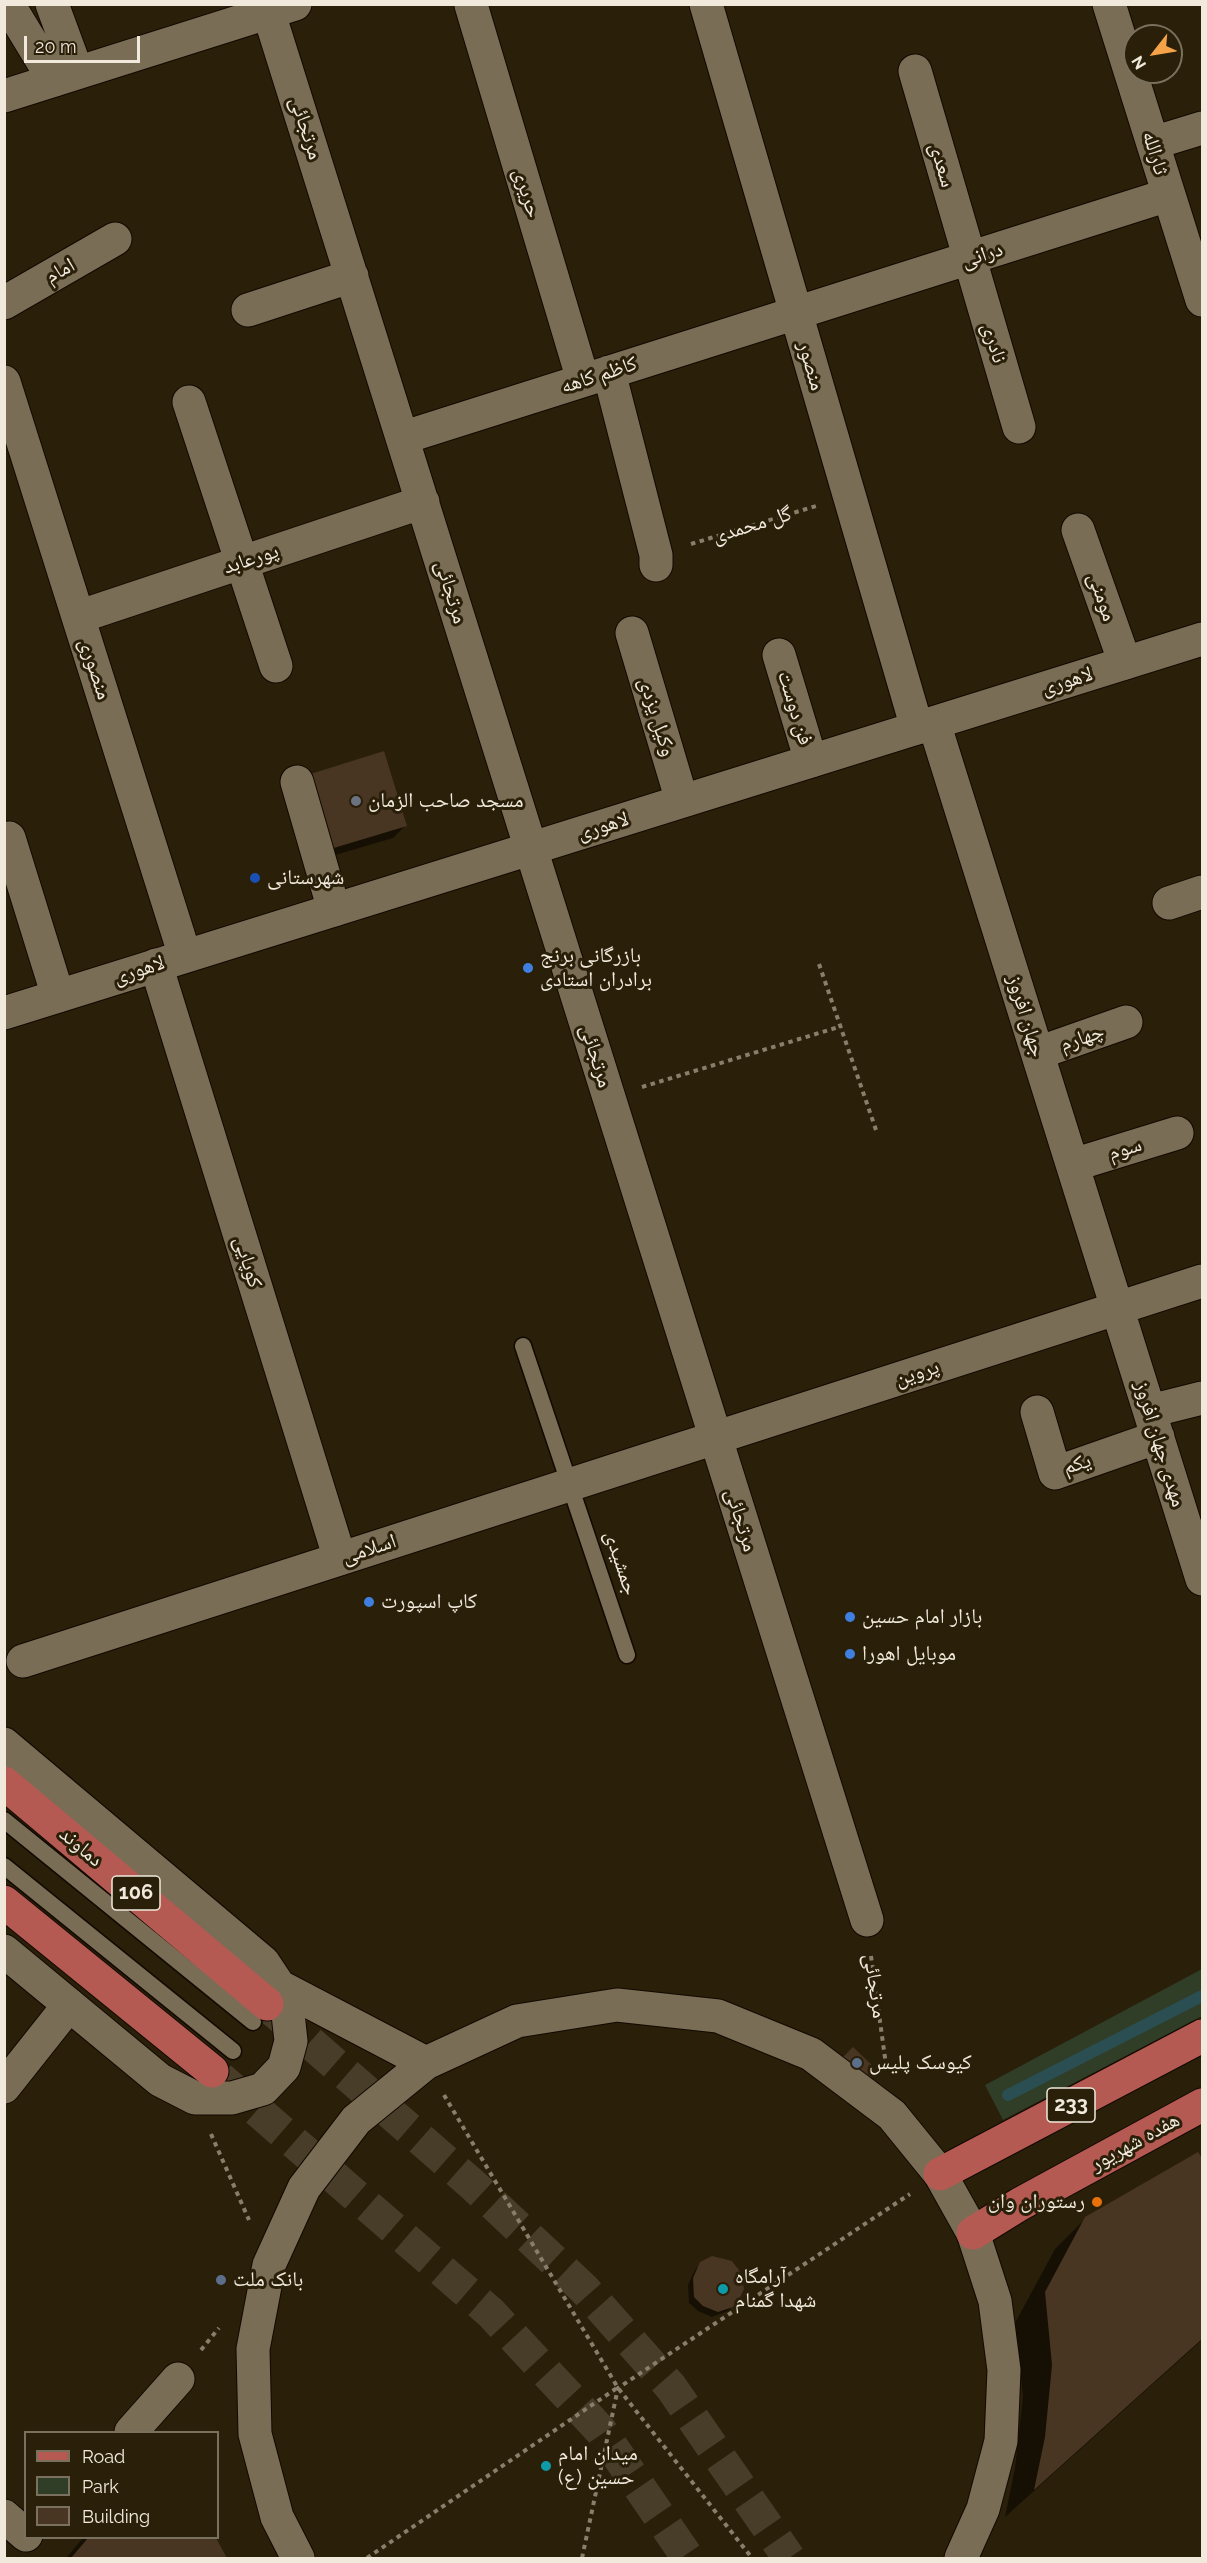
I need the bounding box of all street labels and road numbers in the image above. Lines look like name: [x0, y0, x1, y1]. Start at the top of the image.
street label: مرتجائی: [284, 93, 328, 163]
street label: ثارالله: [1136, 128, 1174, 178]
street label: سعدی: [924, 140, 960, 190]
street label: حریری: [508, 165, 546, 221]
street label: درانی: [958, 237, 1006, 273]
street label: امام: [41, 253, 79, 289]
street label: نادری: [976, 320, 1012, 366]
street label: منصور: [792, 339, 830, 393]
street label: کاظم کاهه: [558, 351, 640, 399]
street label: گل محمدی: [709, 501, 795, 549]
street label: پورعابد: [220, 538, 282, 580]
street label: مرتجائی: [429, 557, 473, 627]
street label: مومنی: [1082, 569, 1122, 625]
street label: منصوری: [73, 635, 117, 703]
street label: لاهوری: [1038, 661, 1096, 701]
street label: فن دوست: [772, 668, 818, 748]
street label: وکیل یزدی: [633, 674, 681, 760]
street label: لاهوری: [574, 806, 632, 846]
street label: لاهوری: [110, 950, 168, 990]
street label: جهان افروز: [1002, 972, 1050, 1060]
street label: چهارم: [1057, 1019, 1107, 1057]
street label: مرتجائی: [574, 1021, 618, 1091]
street label: سوم: [1105, 1132, 1145, 1166]
street label: کوپایی: [228, 1233, 268, 1291]
street label: پروین: [892, 1354, 942, 1392]
street label: مهدی جهان افروز: [1129, 1378, 1191, 1510]
street label: یکم: [1060, 1448, 1094, 1480]
street label: مرتجائی: [719, 1485, 763, 1555]
street label: اسلامی: [339, 1528, 399, 1570]
street label: جمشیدی: [599, 1528, 643, 1598]
street label: دماوند: [54, 1822, 108, 1872]
road number: 106: [112, 1876, 160, 1910]
street label: مرتجائی: [858, 1952, 892, 2020]
road number: 233: [1047, 2088, 1095, 2122]
street label: هفده شهریور: [1086, 2107, 1184, 2177]

